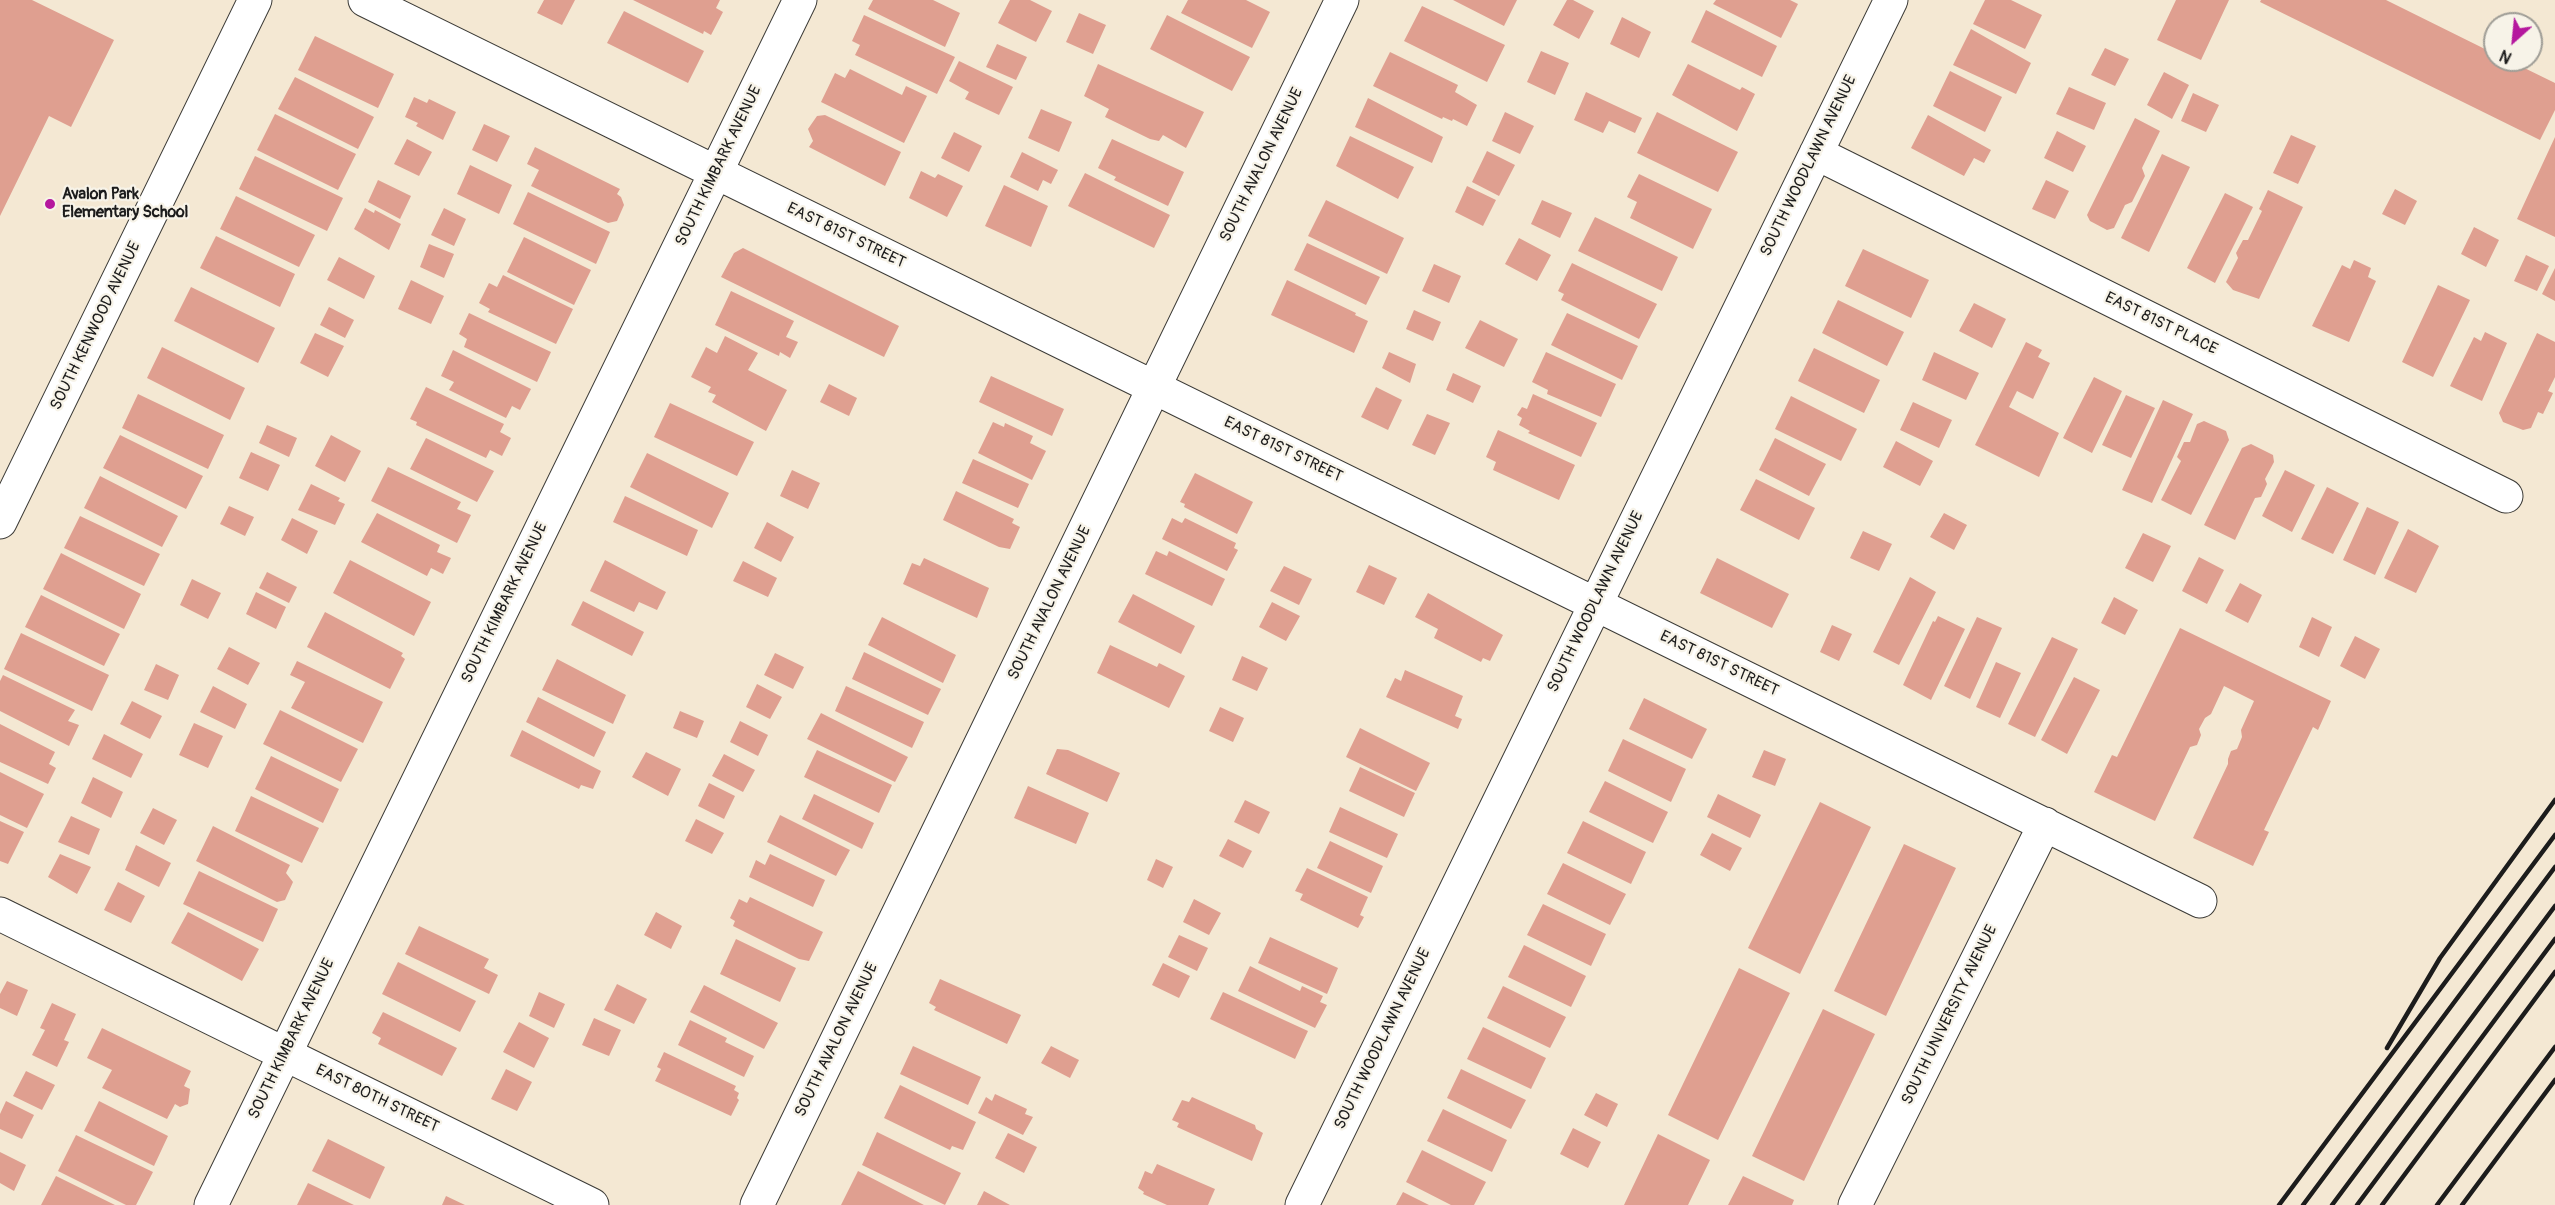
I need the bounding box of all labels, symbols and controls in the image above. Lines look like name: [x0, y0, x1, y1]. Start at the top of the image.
north arrow: [2483, 12, 2543, 72]
text: N: [2496, 45, 2515, 68]
street label: SOUTH WOODLAWN AVENUE: [1757, 72, 1861, 260]
street label: SOUTH KIMBARK AVENUE: [672, 83, 766, 249]
street label: SOUTH AVALON AVENUE: [1216, 85, 1308, 245]
place label: Avalon Park Elementary School: [62, 185, 188, 223]
marker: Avalon Park Elementary School: [43, 197, 57, 211]
street label: EAST 81ST STREET: [784, 199, 908, 273]
street label: SOUTH KENWOOD AVENUE: [47, 238, 145, 414]
street label: EAST 81ST PLACE: [2102, 288, 2220, 360]
street label: EAST 81ST STREET: [1221, 413, 1345, 487]
street label: SOUTH WOODLAWN AVENUE: [1544, 508, 1648, 696]
street label: SOUTH KIMBARK AVENUE: [458, 520, 552, 686]
street label: SOUTH AVALON AVENUE: [1004, 523, 1096, 683]
street label: EAST 81ST STREET: [1657, 627, 1781, 701]
street label: SOUTH UNIVERSITY AVENUE: [1898, 922, 2002, 1108]
street label: SOUTH WOODLAWN AVENUE: [1331, 945, 1435, 1133]
street label: SOUTH KIMBARK AVENUE: [245, 956, 339, 1122]
street label: SOUTH AVALON AVENUE: [791, 960, 883, 1120]
street label: EAST 80TH STREET: [312, 1061, 442, 1137]

